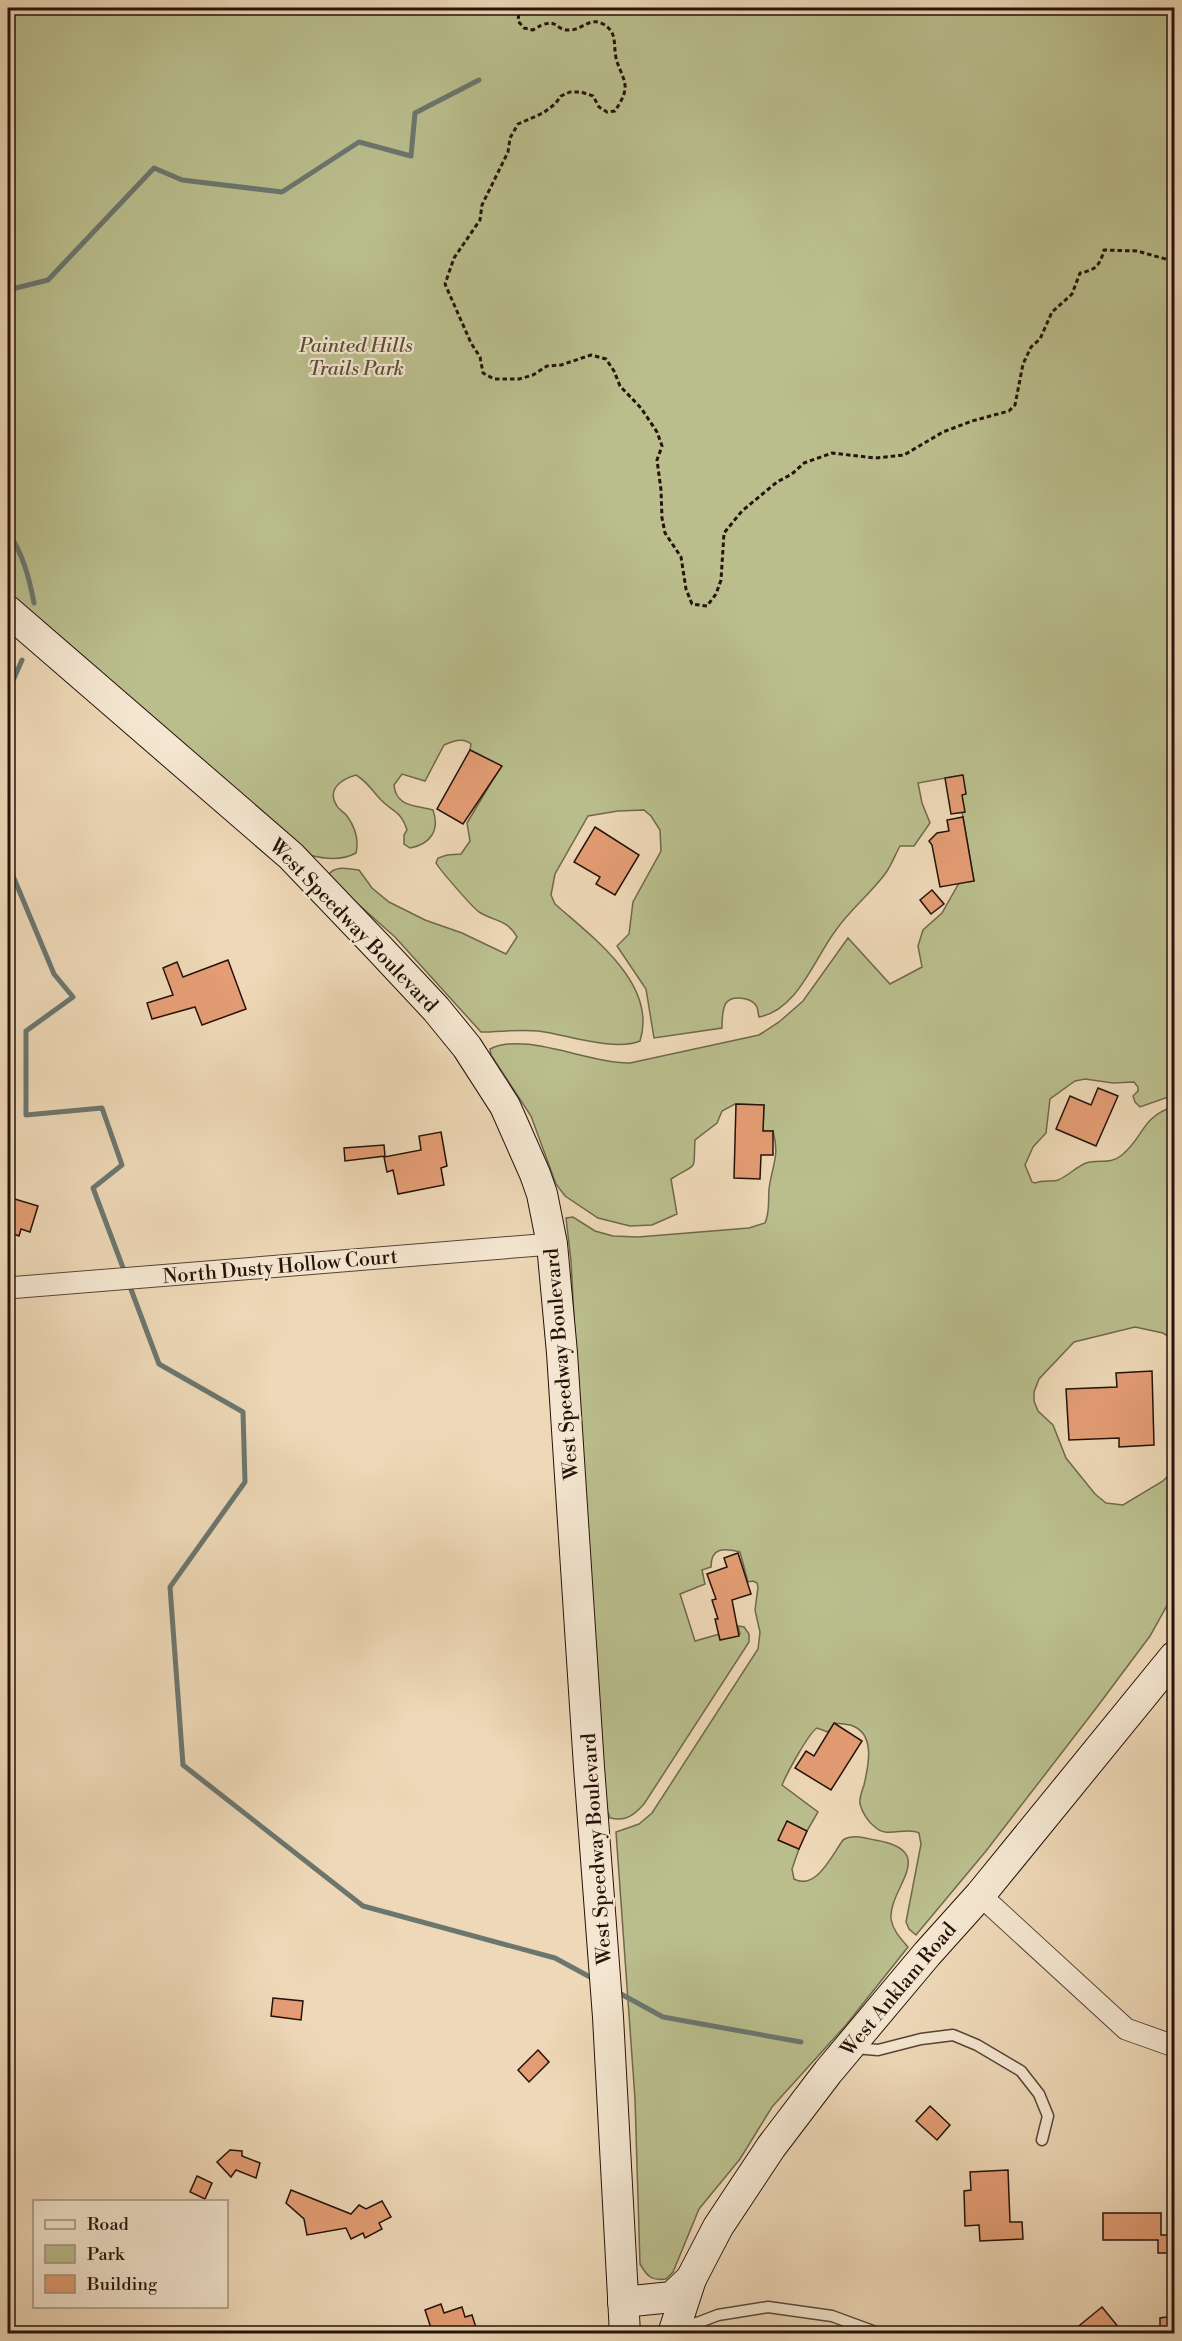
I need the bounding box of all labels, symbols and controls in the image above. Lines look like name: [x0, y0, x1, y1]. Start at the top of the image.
park label: Painted Hills Trails Park: [298, 334, 413, 382]
street label: West Speedway Boulevard: [263, 833, 443, 1019]
street label: North Dusty Hollow Court: [162, 1245, 399, 1290]
street label: West Speedway Boulevard: [540, 1247, 585, 1482]
street label: West Speedway Boulevard: [577, 1732, 618, 1967]
street label: West Anklam Road: [835, 1917, 963, 2063]
legend: [33, 2200, 228, 2308]
text: Road: [87, 2213, 130, 2236]
text: Park: [87, 2243, 126, 2266]
text: Building: [86, 2273, 158, 2296]

